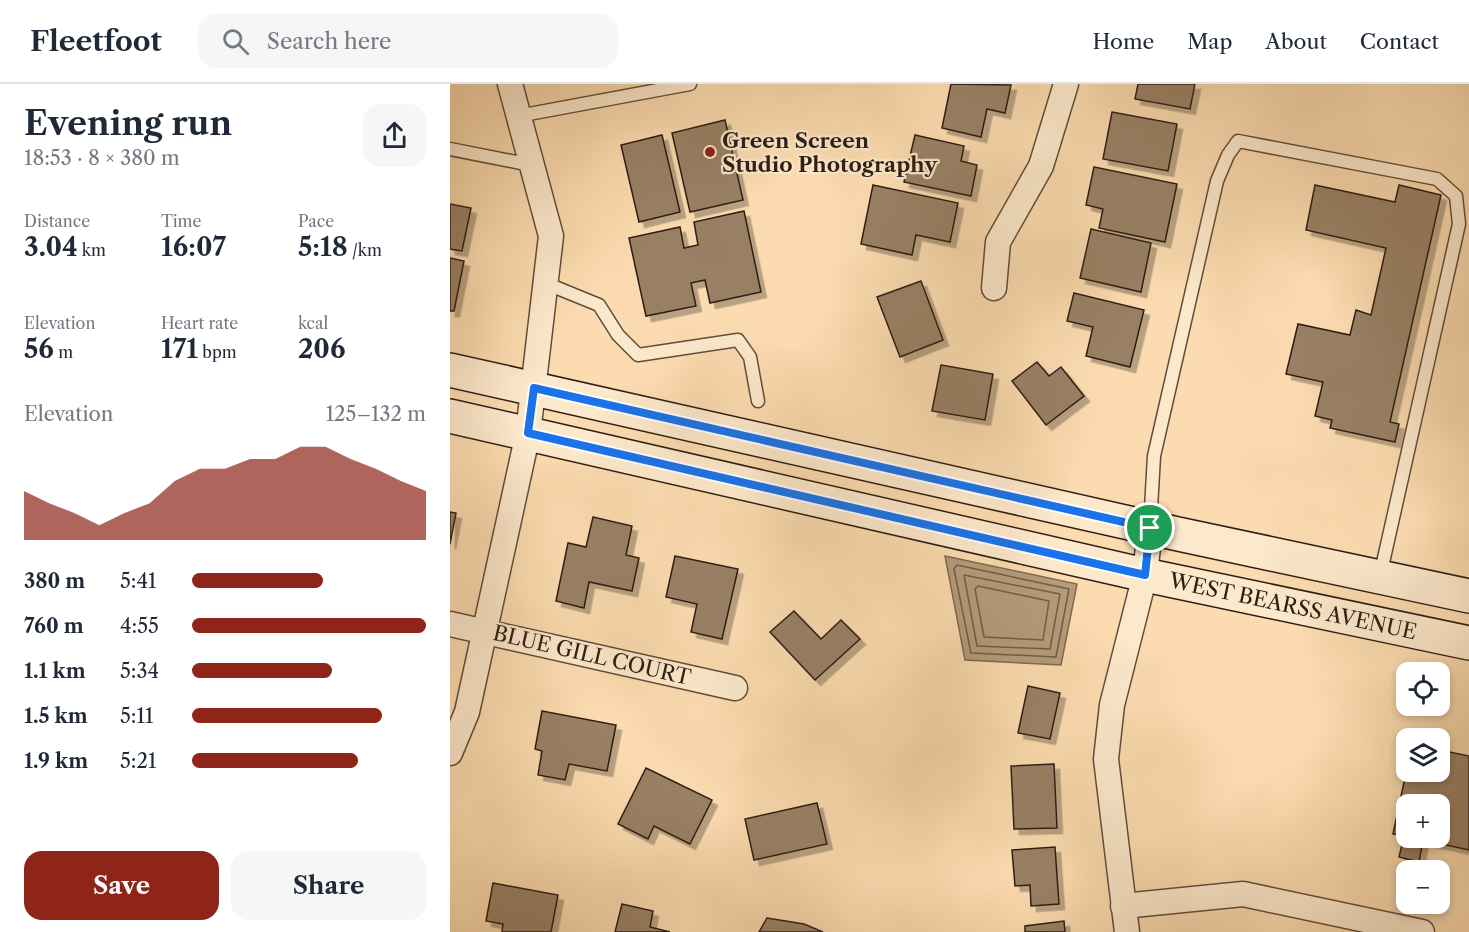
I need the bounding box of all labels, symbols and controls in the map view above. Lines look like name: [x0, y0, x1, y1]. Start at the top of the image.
search box: [198, 14, 618, 68]
text: Fleetfoot: [30, 24, 162, 58]
icon: search: [219, 25, 252, 58]
text: Search here: [267, 28, 391, 55]
text: Home: [1093, 29, 1154, 54]
text: Map: [1187, 29, 1232, 54]
text: About: [1265, 29, 1327, 54]
text: Contact: [1360, 29, 1439, 54]
text: Evening run: [24, 103, 232, 144]
button: share: [363, 104, 426, 167]
place label: Green Screen Studio Photography: [722, 128, 938, 177]
marker: Green Screen Studio Photography: [703, 145, 717, 159]
text: 18:53 · 8 × 380 m: [24, 146, 180, 170]
text: Distance: [24, 211, 90, 231]
text: Time: [161, 211, 201, 231]
text: Pace: [298, 211, 334, 231]
text: 3.04: [24, 231, 78, 263]
text: 16:07: [161, 231, 226, 263]
text: 5:18: [298, 231, 348, 263]
text: km: [78, 240, 106, 260]
text: /km: [348, 240, 382, 260]
text: Elevation: [24, 313, 95, 333]
text: Heart rate: [161, 313, 238, 333]
text: kcal: [298, 313, 328, 333]
text: 56: [24, 333, 54, 365]
text: 171: [161, 333, 198, 365]
text: 206: [298, 333, 345, 365]
text: m: [54, 342, 73, 362]
text: bpm: [198, 342, 237, 362]
text: Elevation: [24, 402, 113, 426]
text: 125–132 m: [326, 402, 426, 426]
pin: [1124, 502, 1175, 553]
icon: arrive: [1133, 511, 1166, 544]
street label: WEST BEARSS AVENUE: [1166, 567, 1419, 644]
text: 380 m: [24, 569, 85, 593]
text: 5:41: [120, 569, 156, 593]
text: 760 m: [24, 614, 84, 638]
text: 4:55: [120, 614, 159, 638]
street label: BLUE GILL COURT: [491, 620, 694, 690]
text: 1.1 km: [24, 659, 86, 683]
text: 5:34: [120, 659, 159, 683]
map controls: [1396, 662, 1450, 914]
button: locate: [1396, 662, 1450, 716]
text: 1.5 km: [24, 704, 88, 728]
text: 5:11: [120, 704, 153, 728]
button: layers: [1396, 728, 1450, 782]
text: 1.9 km: [24, 749, 88, 773]
text: 5:21: [120, 749, 156, 773]
button: +: [1396, 794, 1450, 848]
button: Save: [24, 851, 219, 920]
button: Share: [231, 851, 426, 920]
button: −: [1396, 860, 1450, 914]

